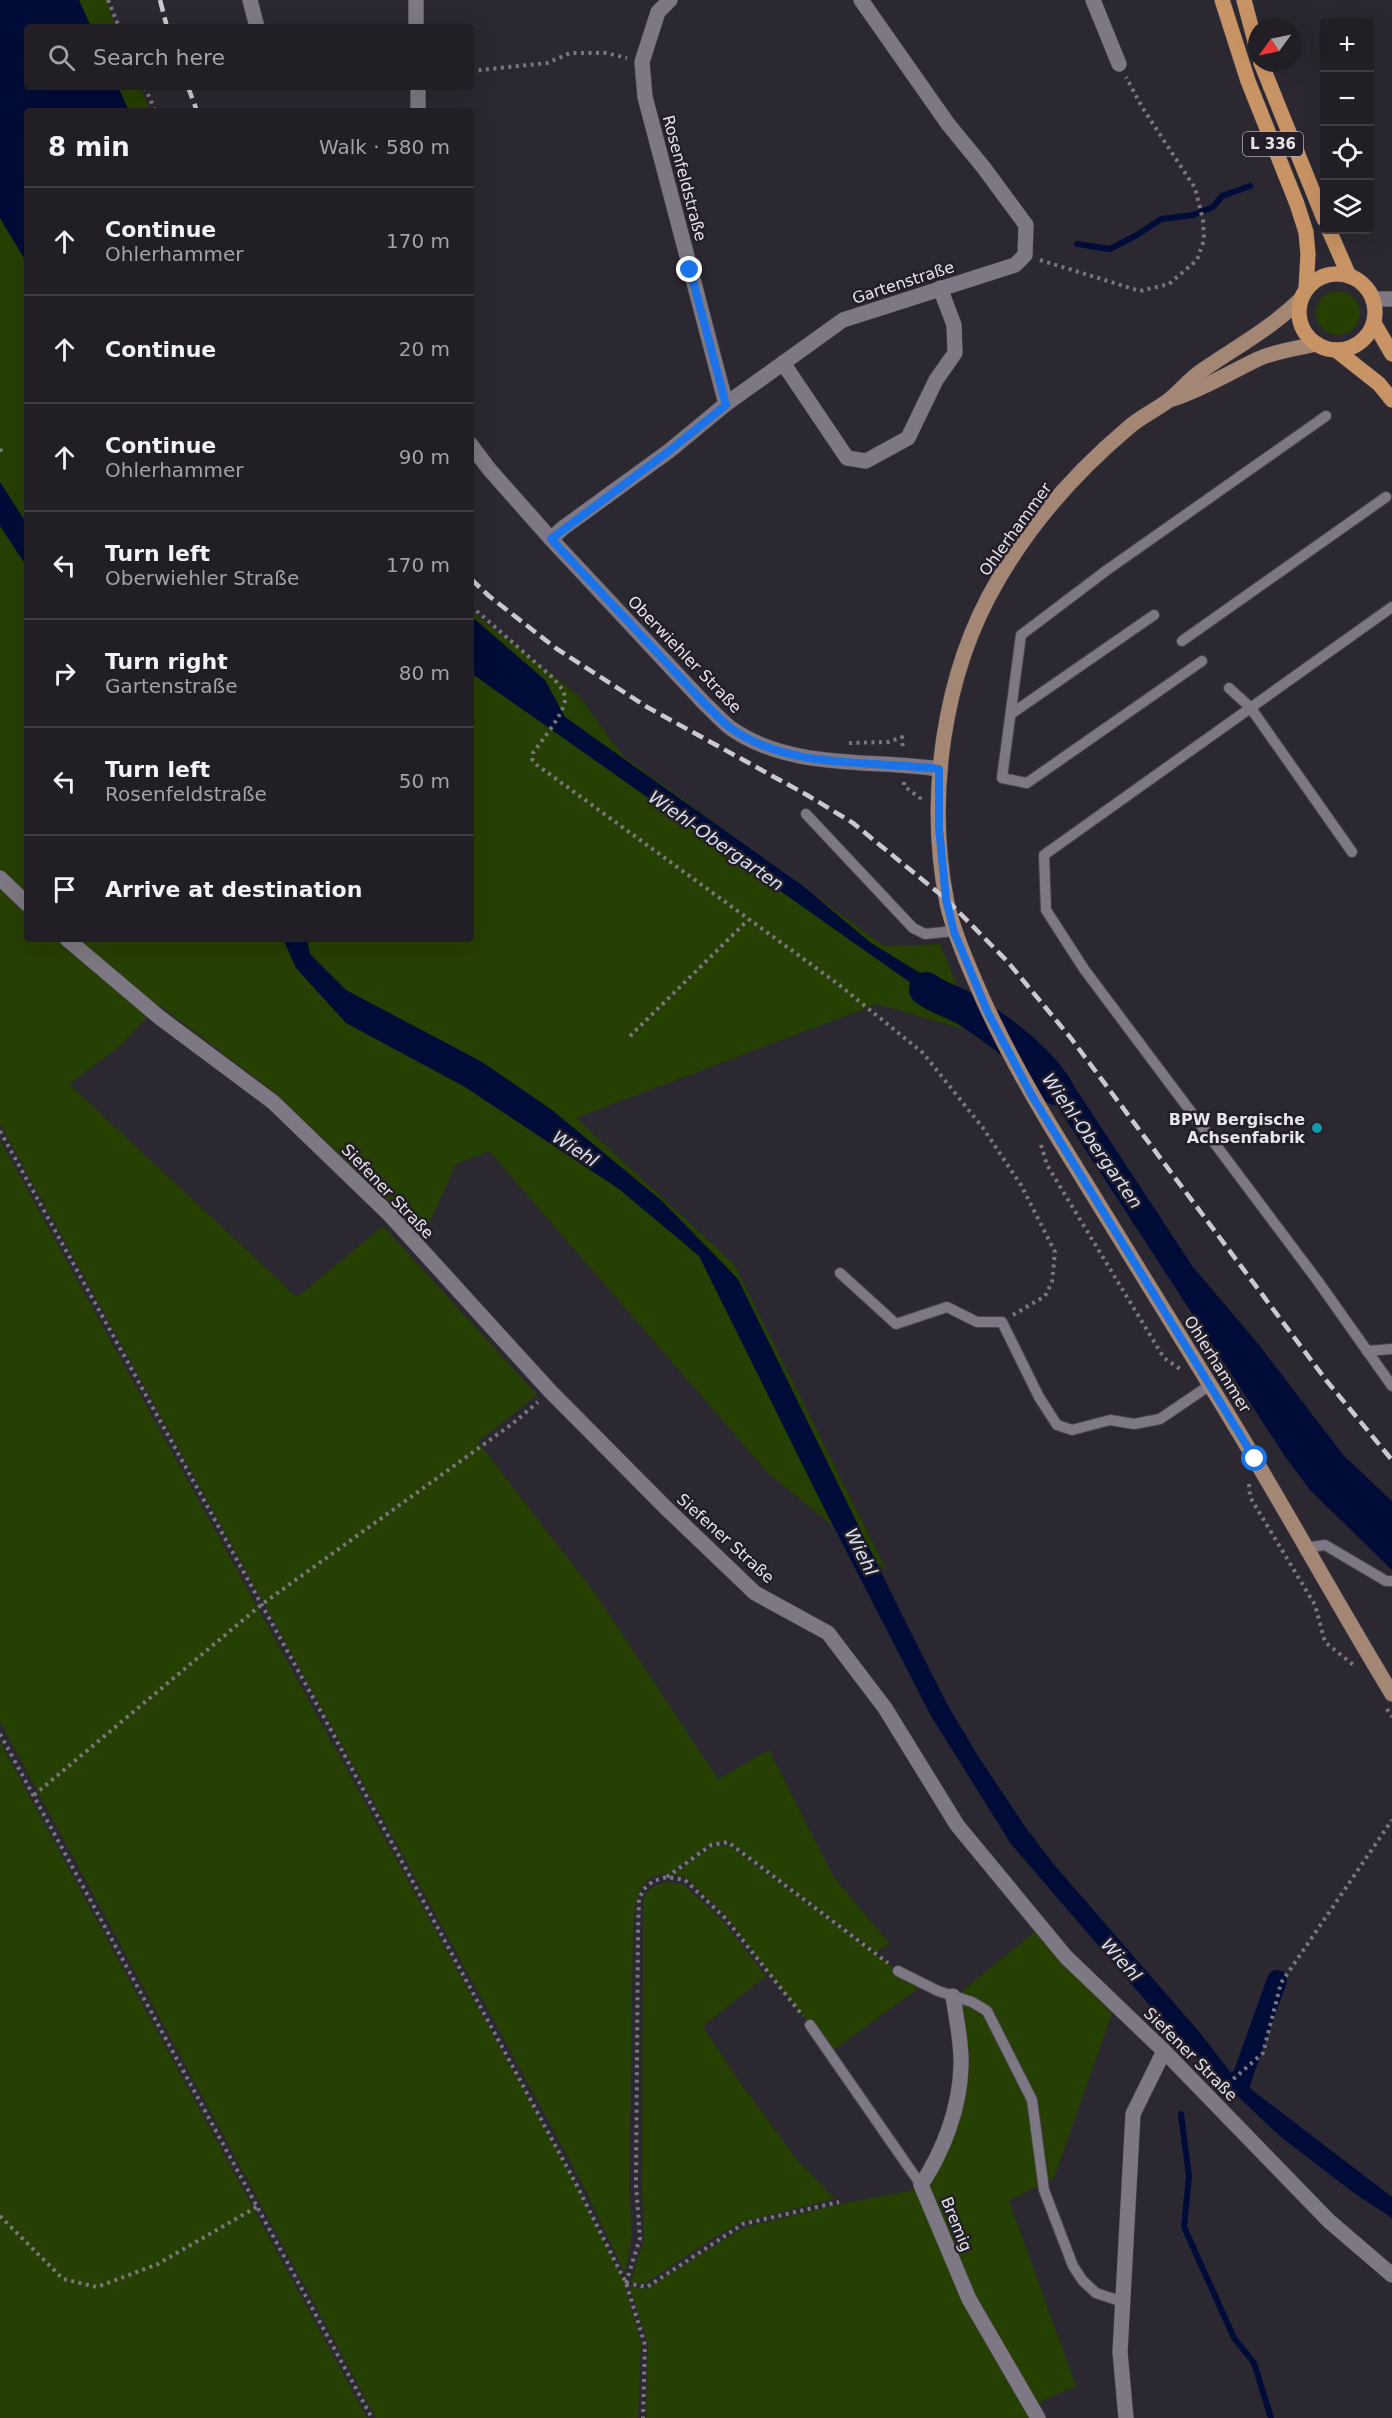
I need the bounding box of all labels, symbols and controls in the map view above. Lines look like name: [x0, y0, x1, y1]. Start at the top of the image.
north arrow: [1248, 18, 1302, 72]
map controls: [1320, 18, 1374, 234]
button: +: [1320, 18, 1374, 72]
search box: [24, 24, 474, 90]
icon: search: [45, 41, 78, 74]
text: Search here: [93, 45, 225, 70]
button: −: [1320, 72, 1374, 126]
street label: Rosenfeldstraße: [659, 113, 710, 243]
button: locate: [1320, 126, 1374, 180]
text: 8 min: [48, 132, 130, 162]
road number: L 336: [1243, 132, 1303, 156]
text: Walk · 580 m: [319, 135, 450, 159]
button: layers: [1320, 180, 1374, 234]
text: Continue: [105, 217, 216, 242]
icon: ahead: [48, 225, 81, 258]
text: 170 m: [386, 229, 450, 253]
text: Ohlerhammer: [105, 242, 244, 266]
route end: [676, 256, 702, 282]
street label: Gartenstraße: [850, 257, 956, 308]
icon: ahead: [48, 333, 81, 366]
text: Continue: [105, 337, 216, 362]
text: 20 m: [399, 337, 450, 361]
text: Continue: [105, 433, 216, 458]
icon: ahead: [48, 441, 81, 474]
text: 90 m: [399, 445, 450, 469]
text: Ohlerhammer: [105, 458, 244, 482]
street label: Ohlerhammer: [975, 479, 1056, 580]
text: Turn left: [105, 541, 210, 566]
icon: left: [48, 549, 81, 582]
text: 170 m: [386, 553, 450, 577]
text: Oberwiehler Straße: [105, 566, 299, 590]
street label: Oberwiehler Straße: [624, 592, 745, 717]
text: Turn right: [105, 649, 228, 674]
icon: right: [48, 657, 81, 690]
text: 80 m: [399, 661, 450, 685]
text: Gartenstraße: [105, 674, 237, 698]
text: Turn left: [105, 757, 210, 782]
icon: left: [48, 765, 81, 798]
text: 50 m: [399, 769, 450, 793]
text: Rosenfeldstraße: [105, 782, 267, 806]
water label: Wiehl-Obergarten: [645, 786, 788, 895]
icon: arrive: [48, 873, 81, 906]
text: Arrive at destination: [105, 877, 362, 902]
water label: Wiehl-Obergarten: [1038, 1069, 1147, 1212]
place label: BPW Bergische Achsenfabrik: [1169, 1110, 1305, 1147]
marker: BPW Bergische Achsenfabrik: [1310, 1121, 1324, 1135]
water label: Wiehl: [548, 1126, 602, 1171]
street label: Siefener Straße: [338, 1140, 438, 1243]
street label: Ohlerhammer: [1180, 1312, 1255, 1417]
route start: [1241, 1445, 1267, 1471]
street label: Siefener Straße: [673, 1490, 778, 1587]
water label: Wiehl: [841, 1525, 882, 1579]
water label: Wiehl: [1097, 1934, 1146, 1985]
street label: Siefener Straße: [1140, 2004, 1241, 2105]
street label: Bremig: [937, 2194, 976, 2254]

